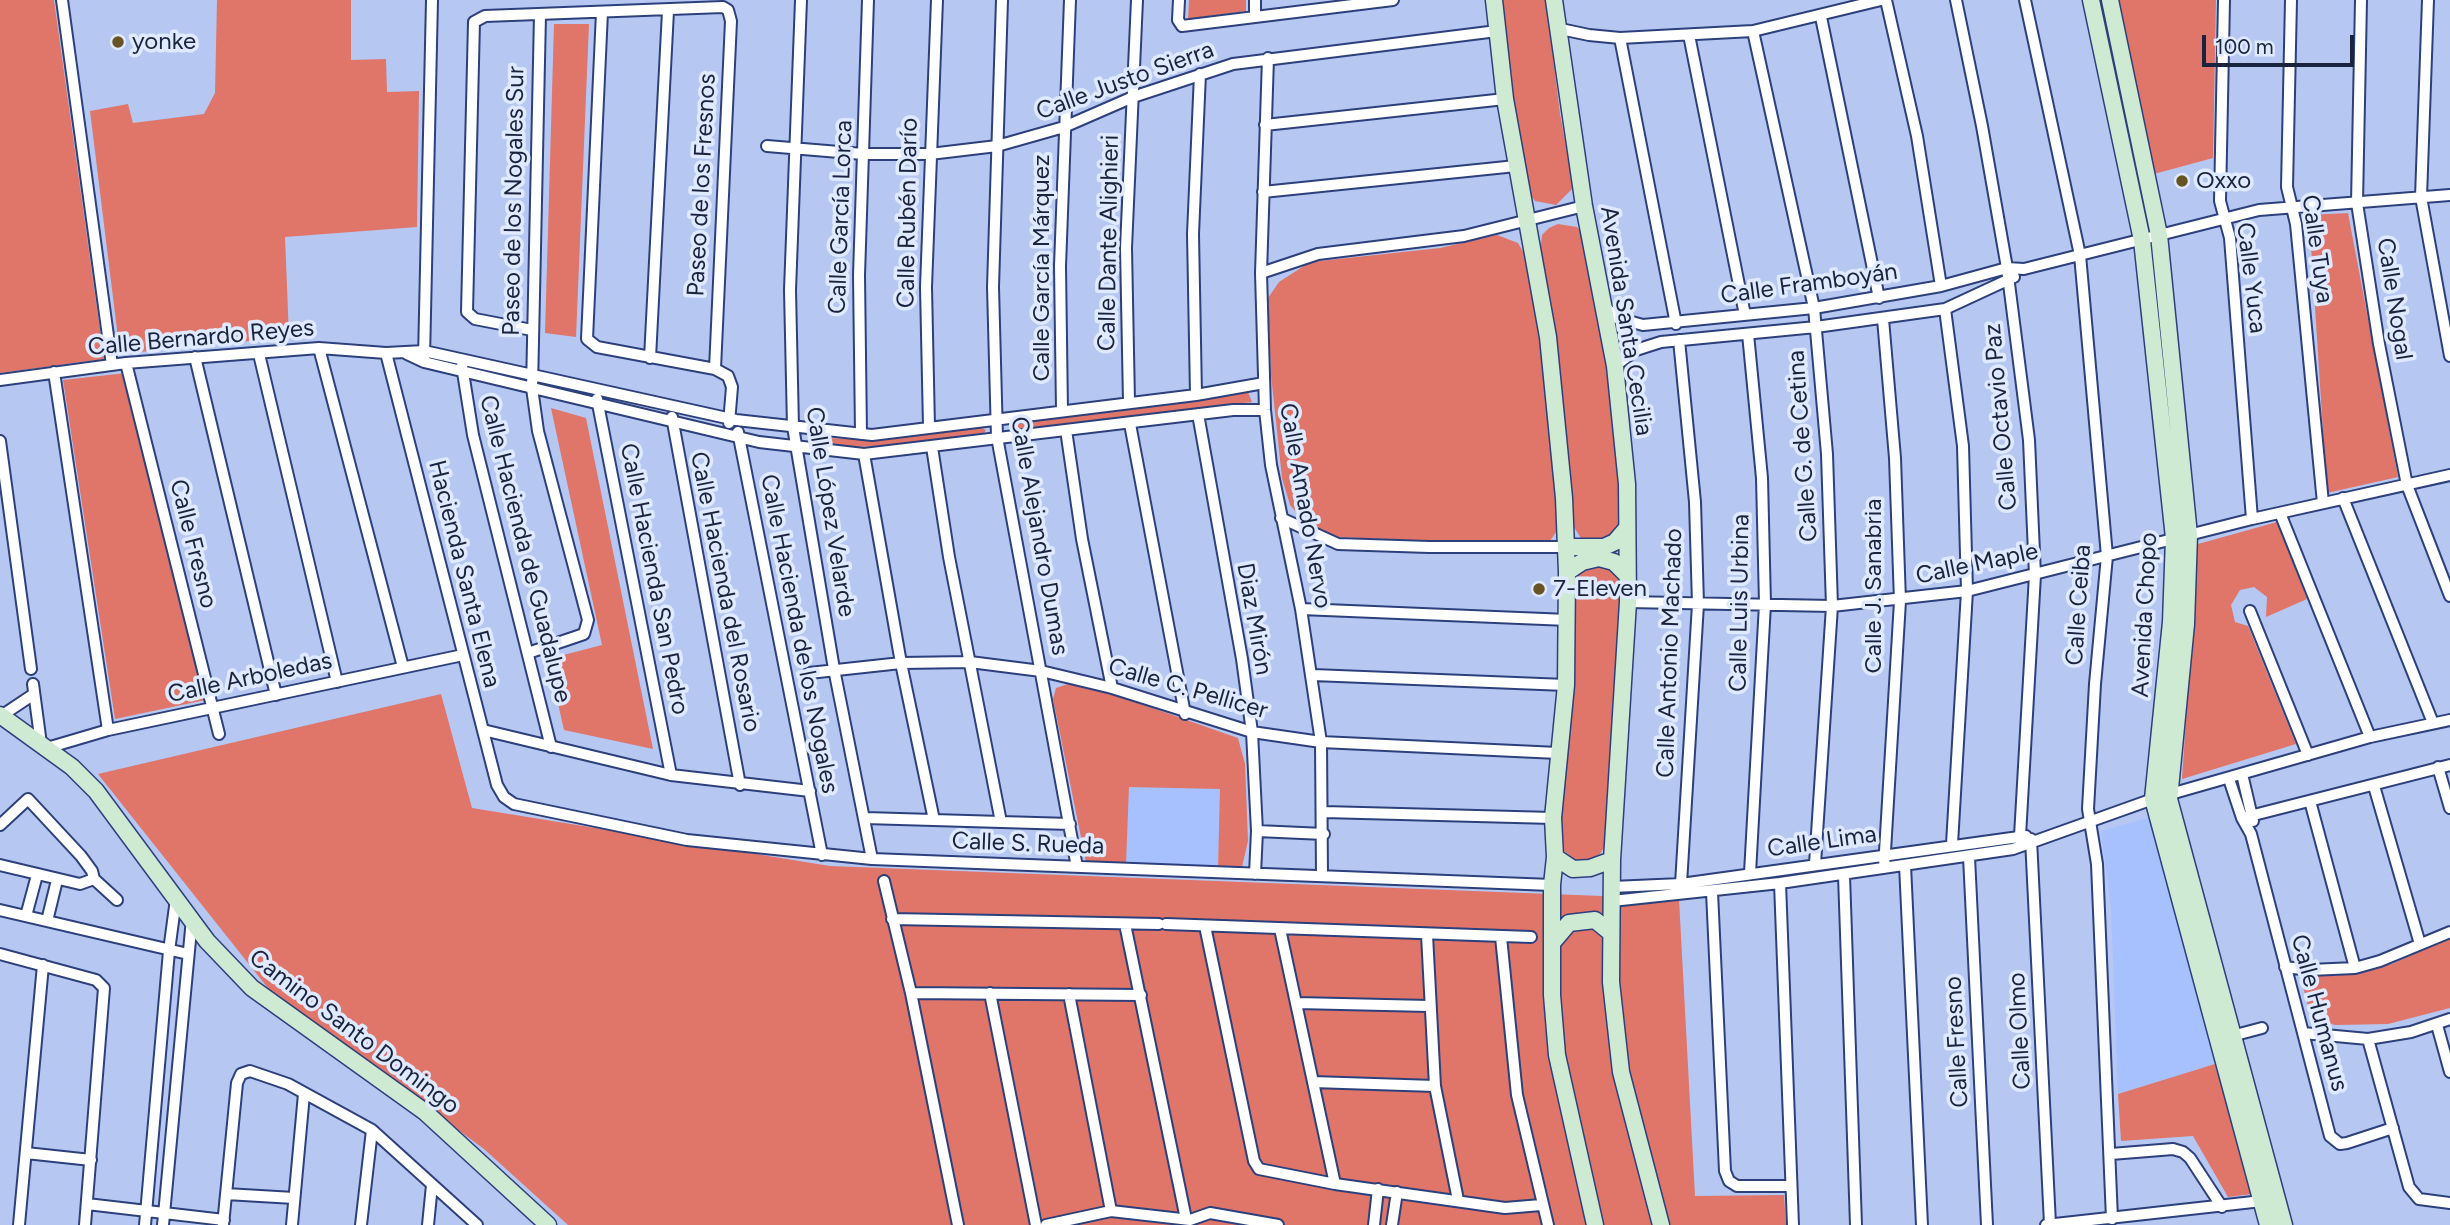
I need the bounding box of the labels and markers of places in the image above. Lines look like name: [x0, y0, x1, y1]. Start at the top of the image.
place label: yonke: [132, 28, 196, 56]
marker: yonke: [110, 34, 126, 50]
place label: Oxxo: [2196, 167, 2251, 195]
marker: Oxxo: [2174, 173, 2190, 189]
place label: 7-Eleven: [1553, 575, 1647, 603]
marker: 7-Eleven: [1531, 581, 1547, 597]

